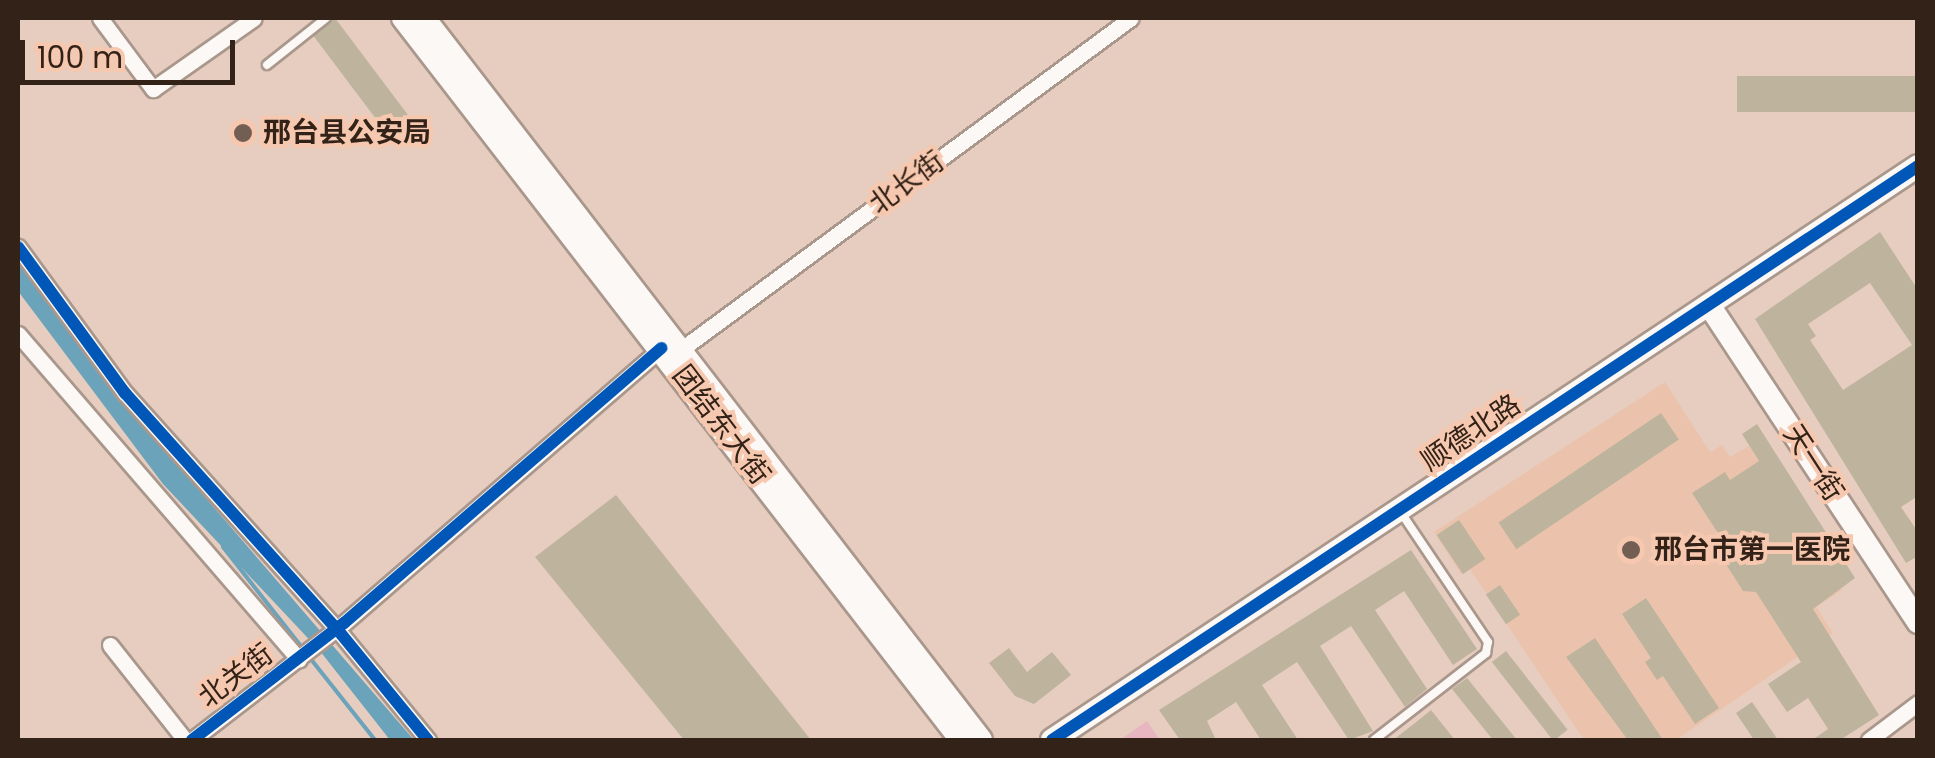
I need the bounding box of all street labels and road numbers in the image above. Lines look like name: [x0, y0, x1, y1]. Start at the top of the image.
street label: 北长街: [863, 145, 951, 221]
street label: 团结东大街: [665, 359, 777, 491]
street label: 顺德北路: [1415, 388, 1527, 478]
street label: 天一街: [1776, 419, 1850, 507]
street label: 北关街: [192, 637, 280, 715]

